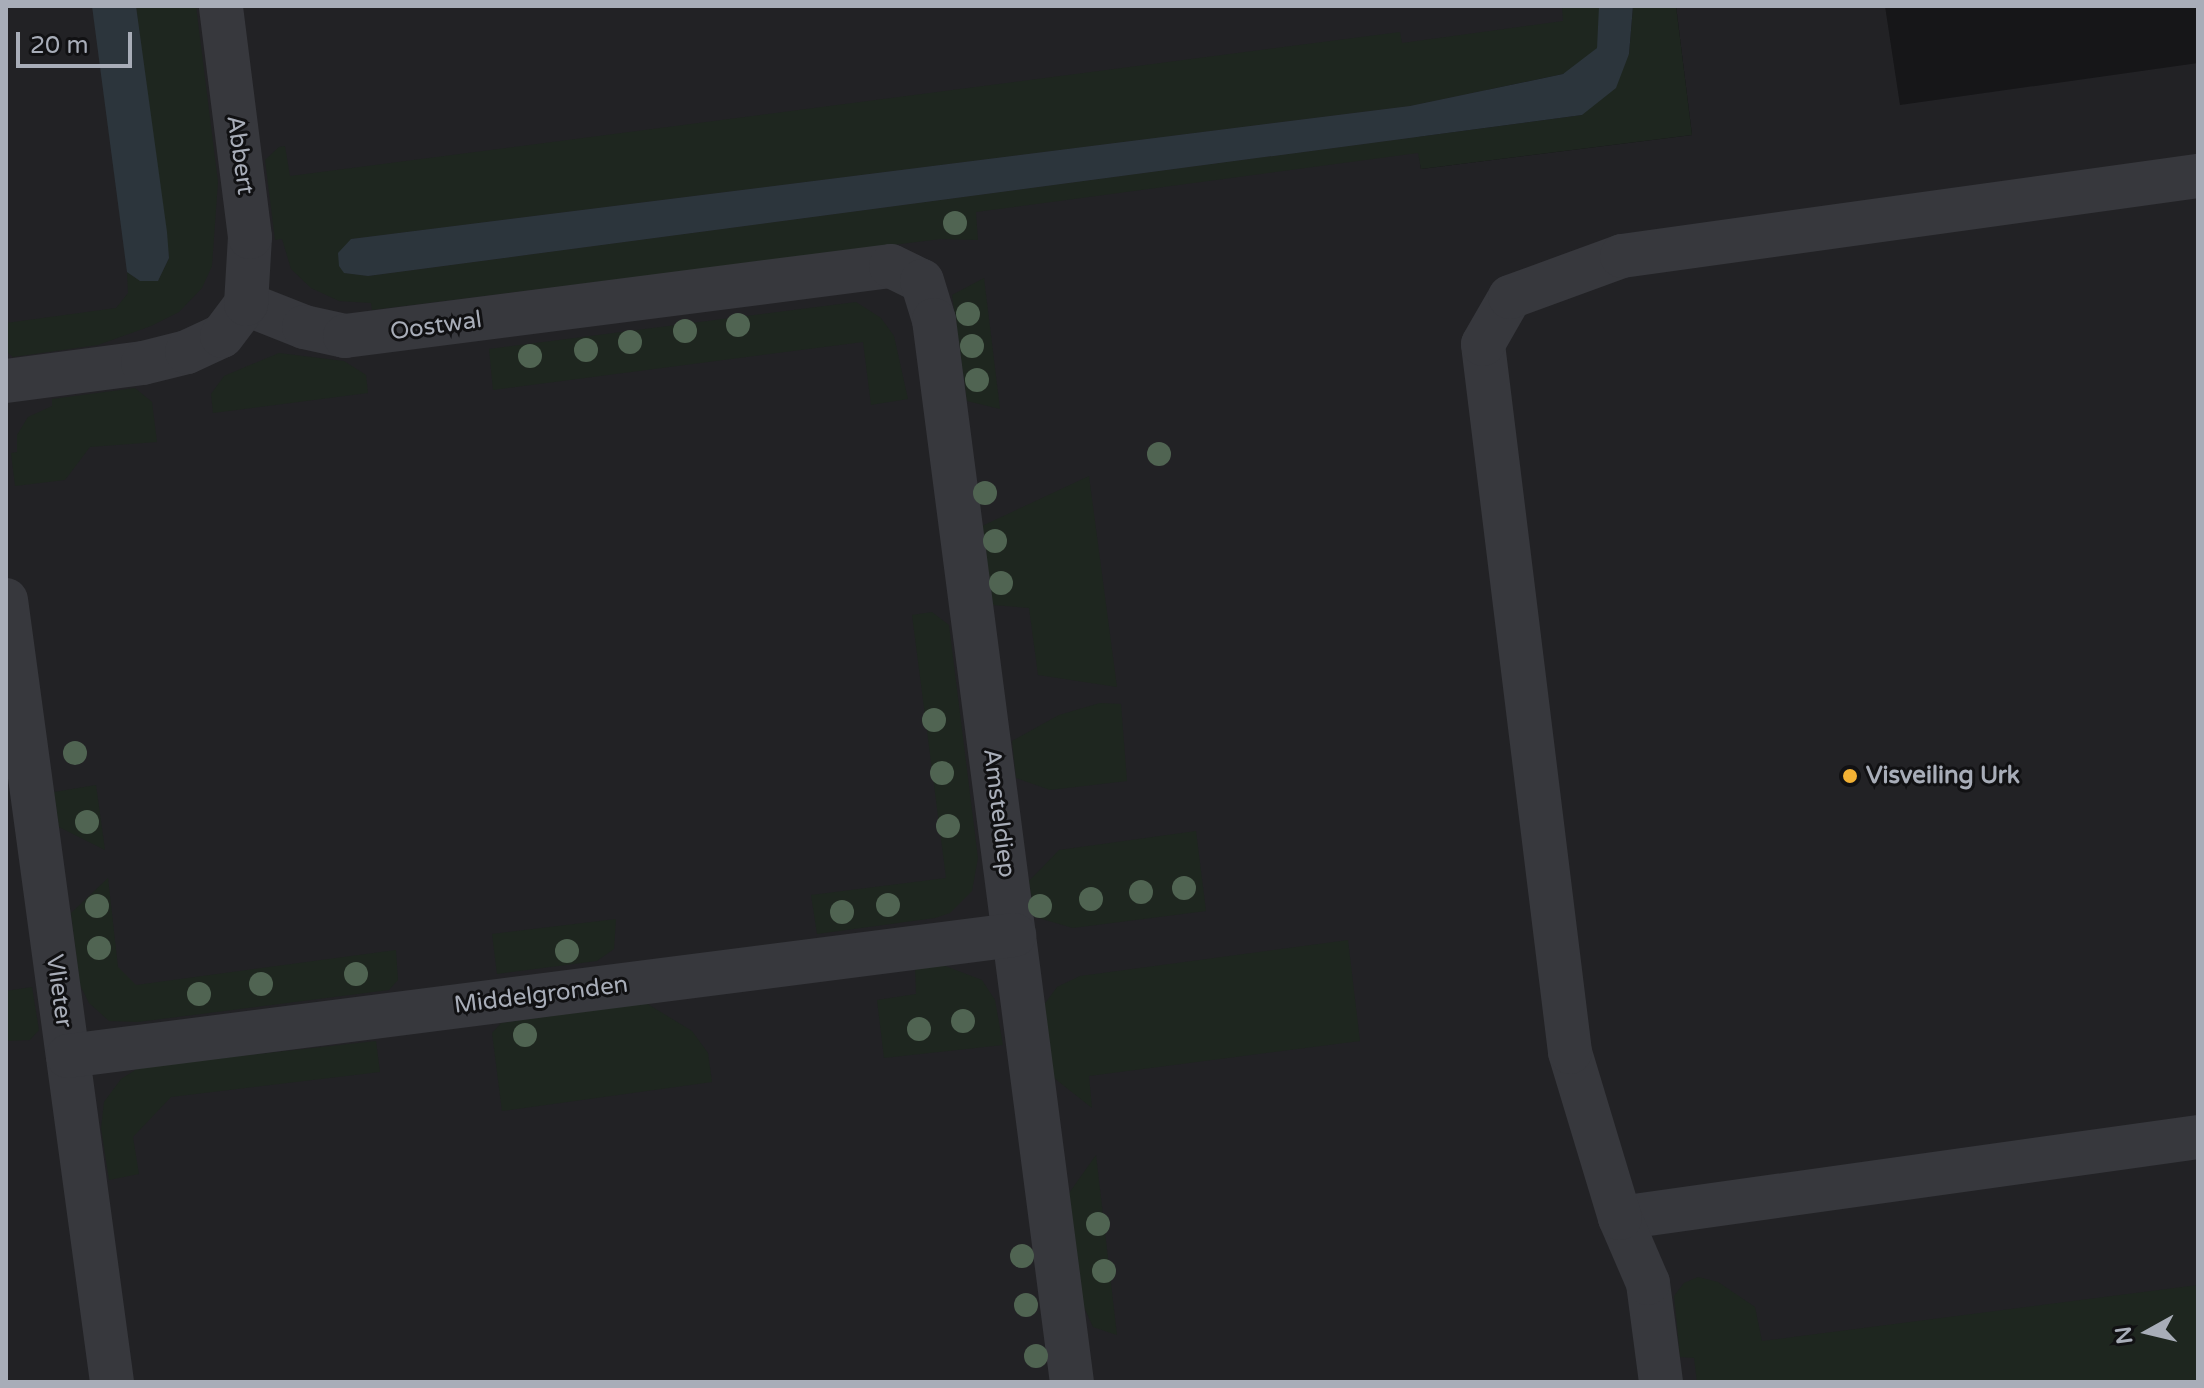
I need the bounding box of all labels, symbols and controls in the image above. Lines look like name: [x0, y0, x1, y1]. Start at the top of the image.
scale bar: [20, 16, 136, 66]
text: 20 m: [30, 31, 88, 60]
street label: Abbert: [220, 113, 260, 197]
street label: Oostwal: [388, 305, 484, 347]
street label: Amsteldiep: [977, 747, 1021, 879]
place label: Visveiling Urk: [1866, 762, 2020, 790]
marker: Visveiling Urk: [1841, 767, 1859, 785]
street label: Vlieter: [40, 952, 78, 1030]
street label: Middelgronden: [452, 970, 630, 1020]
north arrow: [2108, 1292, 2188, 1372]
text: N: [2110, 1325, 2138, 1346]

